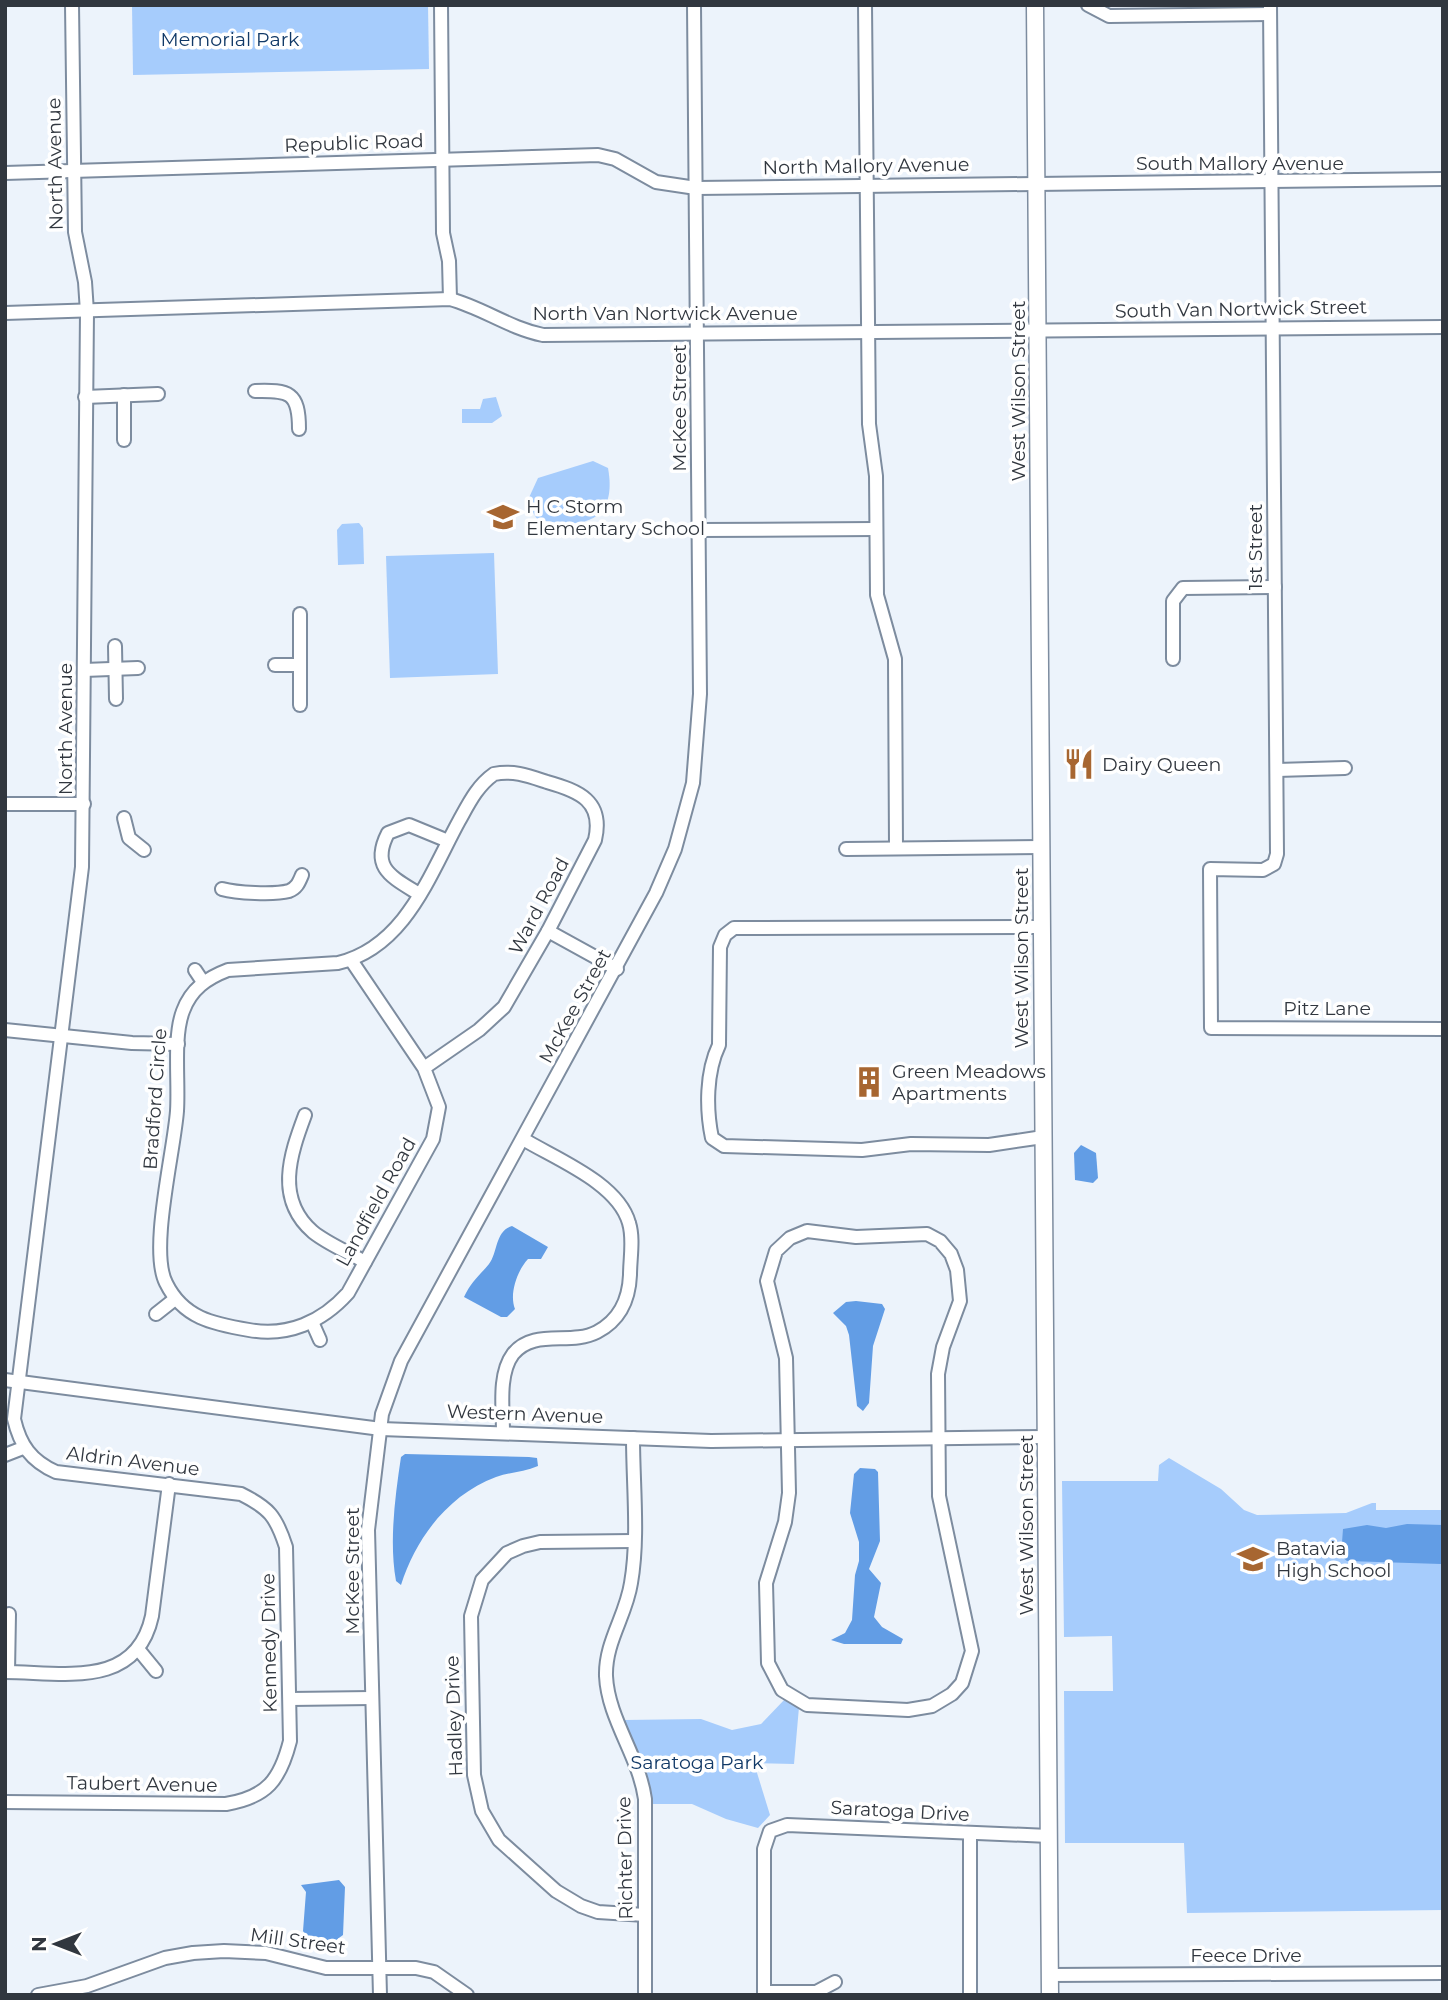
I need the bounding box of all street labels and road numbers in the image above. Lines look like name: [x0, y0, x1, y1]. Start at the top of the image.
street label: North Avenue: [42, 98, 68, 230]
street label: Republic Road: [284, 129, 424, 157]
street label: South Mallory Avenue: [1136, 152, 1344, 175]
street label: North Mallory Avenue: [762, 153, 970, 179]
street label: South Van Nortwick Street: [1115, 295, 1368, 323]
street label: West Wilson Street: [1007, 300, 1030, 481]
street label: North Van Nortwick Avenue: [532, 302, 798, 325]
street label: McKee Street: [668, 344, 691, 472]
street label: 1st Street: [1244, 504, 1267, 590]
street label: North Avenue: [54, 663, 77, 795]
street label: Ward Road: [504, 854, 574, 958]
street label: West Wilson Street: [1010, 867, 1033, 1048]
street label: McKee Street: [534, 945, 616, 1067]
street label: Pitz Lane: [1283, 997, 1371, 1020]
street label: Bradford Circle: [139, 1027, 171, 1171]
street label: Landfield Road: [331, 1134, 421, 1270]
street label: Western Avenue: [446, 1400, 604, 1428]
street label: West Wilson Street: [1015, 1434, 1038, 1615]
street label: Aldrin Avenue: [65, 1441, 201, 1481]
street label: McKee Street: [341, 1507, 364, 1635]
street label: Kennedy Drive: [256, 1573, 282, 1713]
street label: Hadley Drive: [440, 1655, 468, 1777]
street label: Taubert Avenue: [66, 1771, 218, 1797]
street label: Richter Drive: [612, 1796, 638, 1920]
street label: Saratoga Drive: [830, 1796, 970, 1826]
street label: Mill Street: [249, 1923, 347, 1959]
street label: Feece Drive: [1190, 1944, 1302, 1967]

